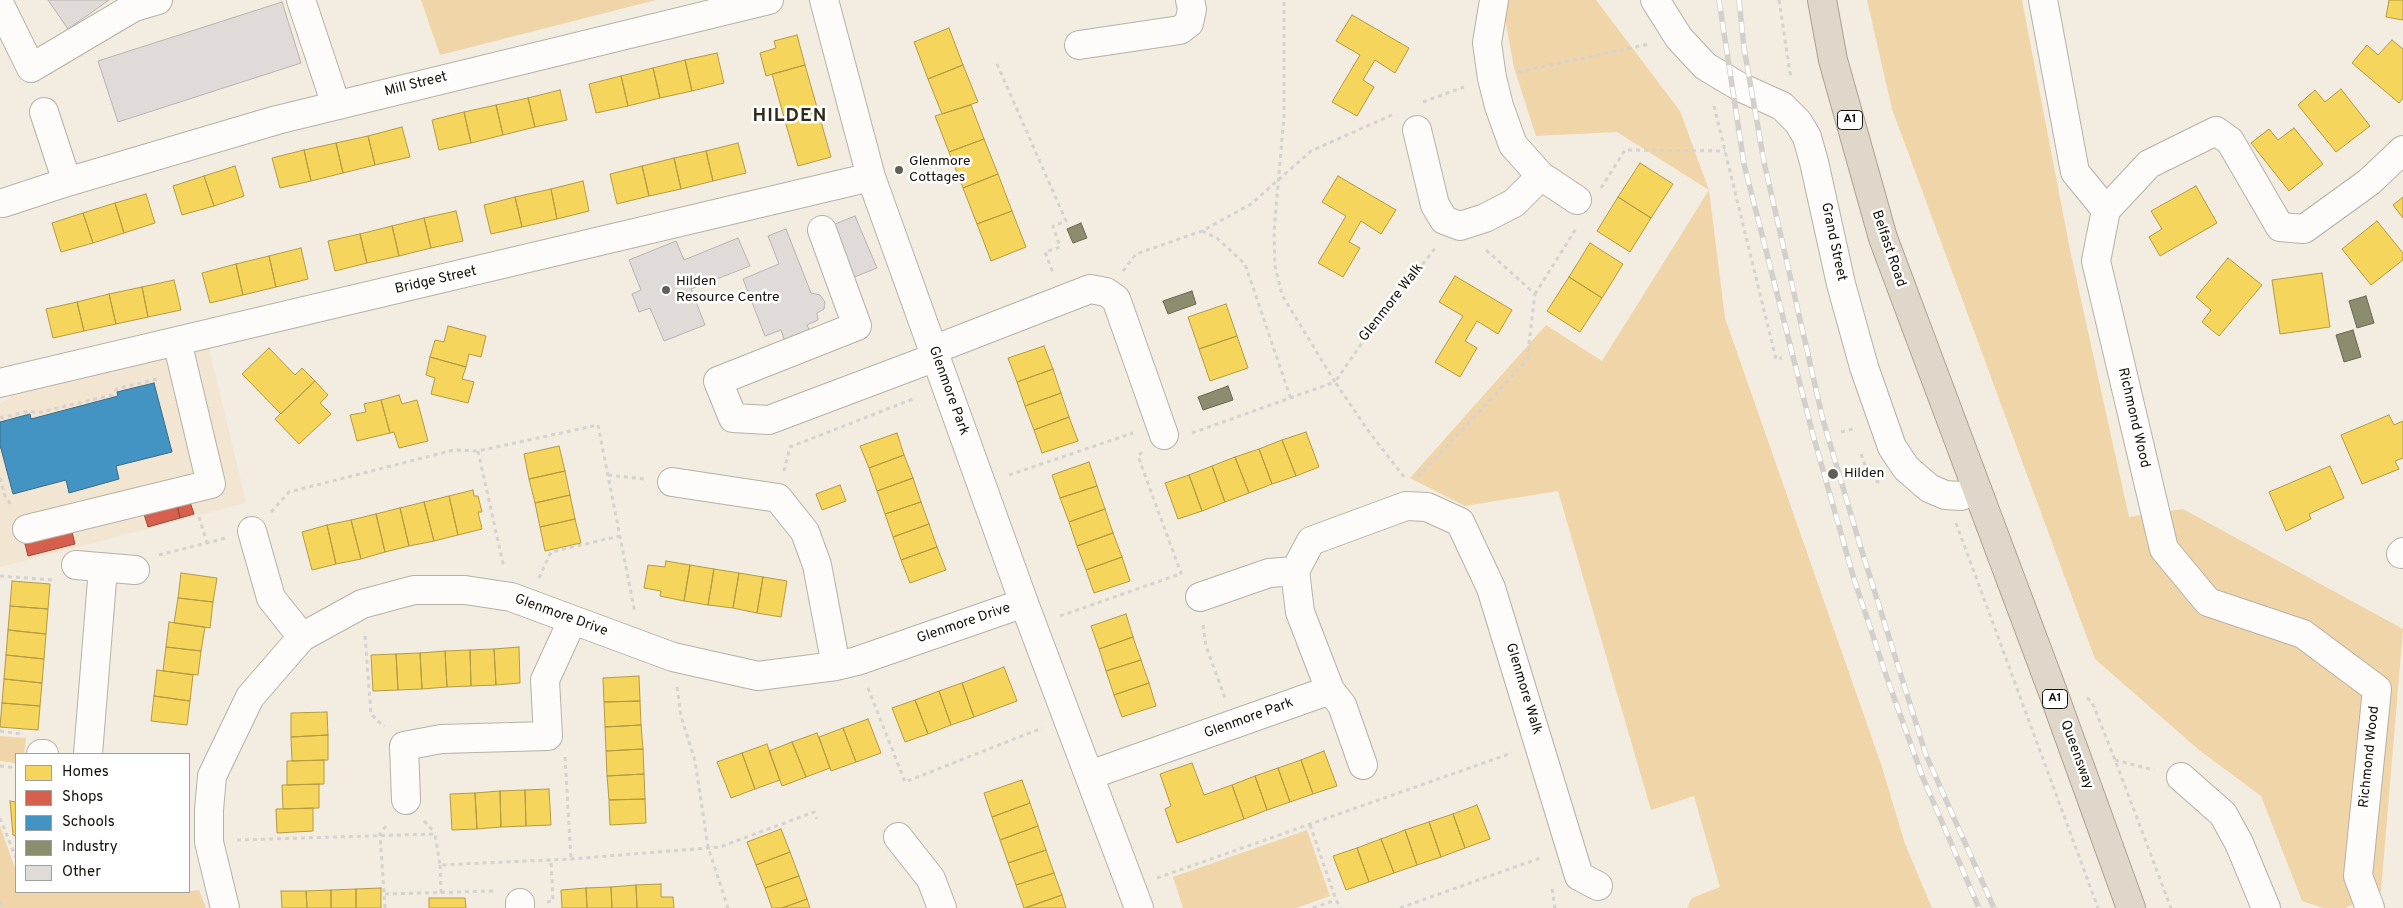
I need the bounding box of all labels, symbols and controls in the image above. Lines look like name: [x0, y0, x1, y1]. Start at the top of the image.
street label: Mill Street: [383, 69, 449, 101]
district label: HILDEN: [752, 106, 828, 128]
road number: A1: [1838, 110, 1862, 130]
place label: Glenmore Cottages: [909, 154, 970, 186]
marker: Glenmore Cottages: [893, 164, 905, 176]
street label: Grand Street: [1816, 201, 1850, 283]
street label: Belfast Road: [1867, 208, 1909, 290]
street label: Glenmore Walk: [1356, 261, 1428, 345]
street label: Bridge Street: [394, 263, 478, 299]
place label: Hilden Resource Centre: [676, 274, 779, 306]
marker: Hilden Resource Centre: [660, 284, 672, 296]
street label: Glenmore Park: [924, 344, 972, 438]
street label: Richmond Wood: [2113, 366, 2153, 470]
place label: Hilden: [1844, 466, 1884, 482]
marker: Hilden: [1826, 467, 1840, 481]
street label: Glenmore Drive: [512, 591, 610, 641]
street label: Glenmore Drive: [915, 600, 1013, 648]
street label: Glenmore Walk: [1501, 641, 1545, 737]
road number: A1: [2042, 690, 2068, 709]
street label: Glenmore Park: [1202, 695, 1296, 743]
street label: Richmond Wood: [2356, 705, 2384, 809]
street label: Queensway: [2056, 718, 2096, 792]
legend: [15, 753, 190, 893]
text: Homes: [62, 763, 109, 782]
text: Shops: [62, 788, 103, 807]
text: Schools: [62, 813, 115, 832]
text: Industry: [62, 838, 118, 857]
text: Other: [62, 863, 101, 882]

